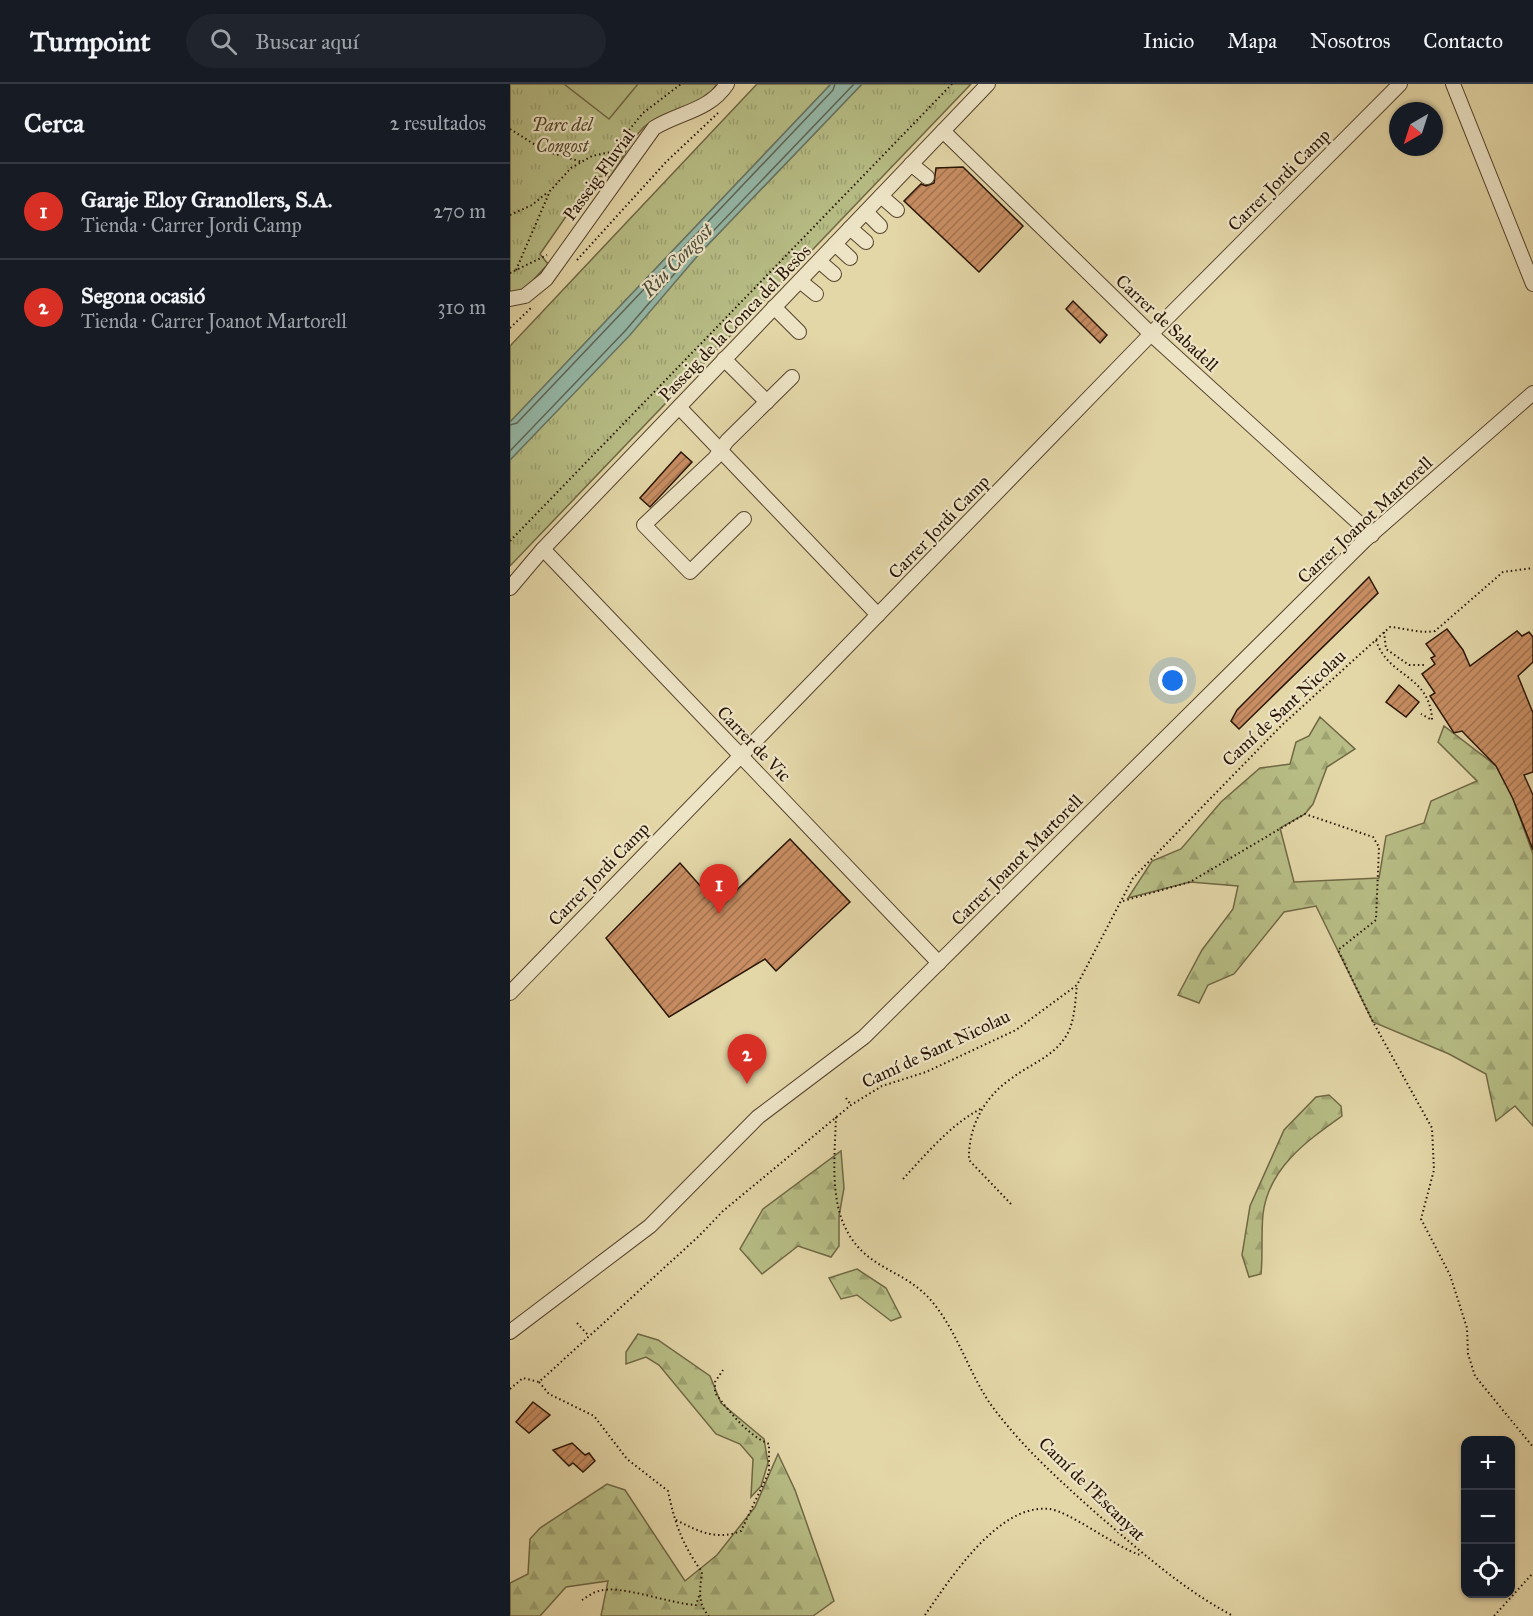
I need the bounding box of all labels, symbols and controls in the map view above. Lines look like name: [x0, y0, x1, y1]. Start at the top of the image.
search box: [186, 14, 606, 68]
text: Turnpoint: [30, 24, 150, 59]
icon: search: [207, 25, 240, 58]
text: Buscar aquí: [255, 28, 359, 55]
text: Inicio: [1143, 28, 1194, 54]
text: Mapa: [1227, 28, 1277, 54]
text: Nosotros: [1310, 28, 1390, 54]
text: Contacto: [1423, 28, 1503, 54]
north arrow: [1389, 102, 1443, 156]
text: Cerca: [24, 107, 84, 139]
text: 2 resultados: [390, 111, 486, 135]
park label: Parc del Congost: [532, 114, 595, 157]
street label: Carrer Jordi Camp: [1223, 124, 1336, 237]
street label: Passeig Fluvial: [558, 125, 640, 226]
text: Garaje Eloy Granollers, S.A.: [81, 186, 332, 213]
text: 1: [40, 199, 47, 223]
text: 270 m: [433, 199, 486, 223]
text: Tienda · Carrer Jordi Camp: [81, 213, 302, 237]
water label: Riu Congost: [635, 217, 719, 302]
street label: Passeig de la Conca del Besòs: [654, 240, 816, 407]
street label: Carrer de Sabadell: [1111, 270, 1223, 376]
text: Segona ocasió: [81, 282, 205, 309]
text: 2: [39, 295, 48, 319]
text: 310 m: [437, 295, 486, 319]
text: Tienda · Carrer Joanot Martorell: [81, 309, 347, 333]
street label: Carrer Joanot Martorell: [1293, 452, 1438, 589]
street label: Carrer Jordi Camp: [884, 470, 995, 584]
street label: Camí de Sant Nicolau: [1218, 645, 1351, 771]
your location: [1158, 666, 1187, 695]
street label: Carrer de Vic: [712, 702, 796, 787]
street label: Carrer Joanot Martorell: [947, 790, 1088, 931]
street label: Carrer Jordi Camp: [544, 817, 655, 931]
pin: 1: [700, 864, 738, 914]
street label: Camí de Sant Nicolau: [858, 1005, 1014, 1093]
pin: 2: [728, 1034, 766, 1084]
street label: Camí de l'Escanyat: [1034, 1432, 1150, 1546]
map controls: [1461, 1436, 1515, 1598]
button: +: [1461, 1436, 1515, 1490]
button: −: [1461, 1490, 1515, 1544]
button: locate: [1461, 1544, 1515, 1598]

